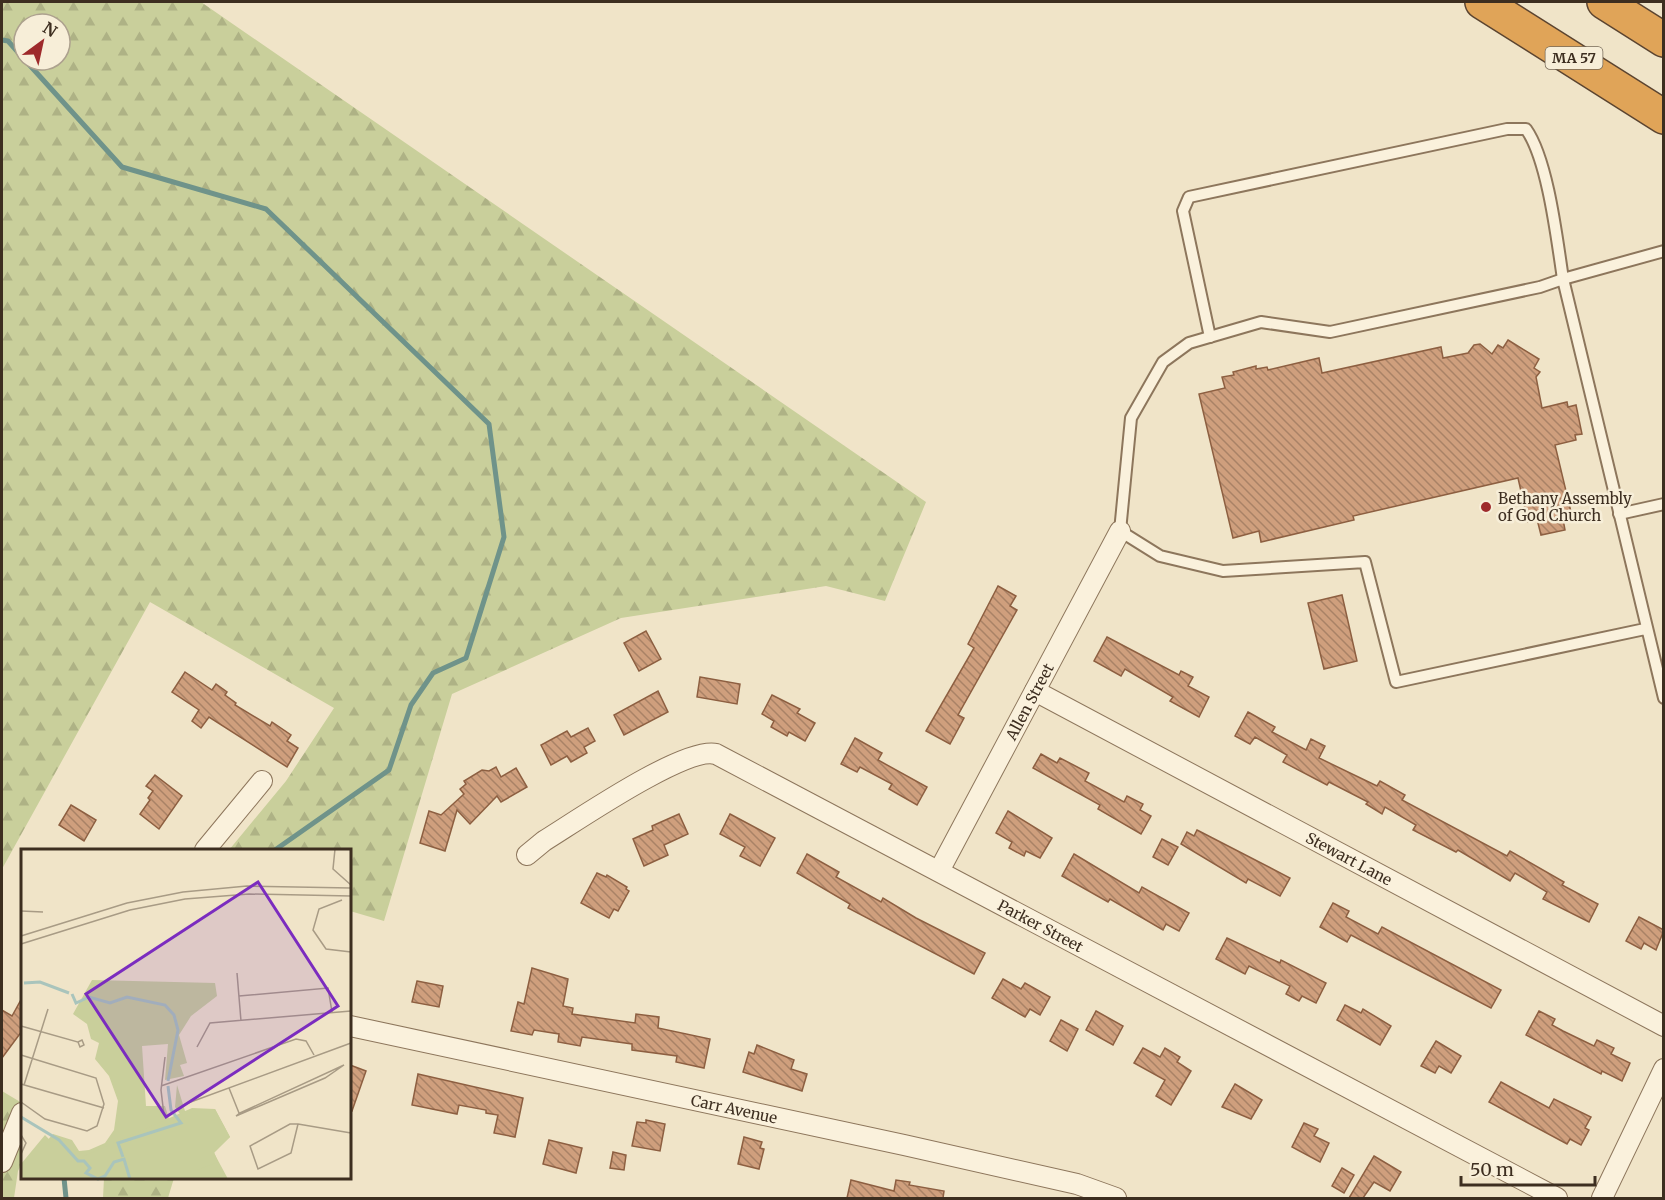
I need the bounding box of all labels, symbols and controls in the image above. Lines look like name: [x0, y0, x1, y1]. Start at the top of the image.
north arrow: [12, 12, 72, 72]
text: N: [39, 18, 61, 41]
road number: MA 57: [1546, 47, 1602, 69]
place label: Bethany Assembly of God Church: [1498, 489, 1632, 525]
marker: Bethany Assembly of God Church: [1479, 500, 1493, 514]
street label: Allen Street: [1001, 660, 1058, 744]
street label: Stewart Lane: [1303, 828, 1396, 889]
inset map: [21, 849, 351, 1179]
street label: Parker Street: [995, 895, 1087, 956]
street label: Carr Avenue: [689, 1090, 779, 1127]
scale bar: [1461, 1149, 1594, 1187]
text: 50 m: [1470, 1158, 1514, 1181]

